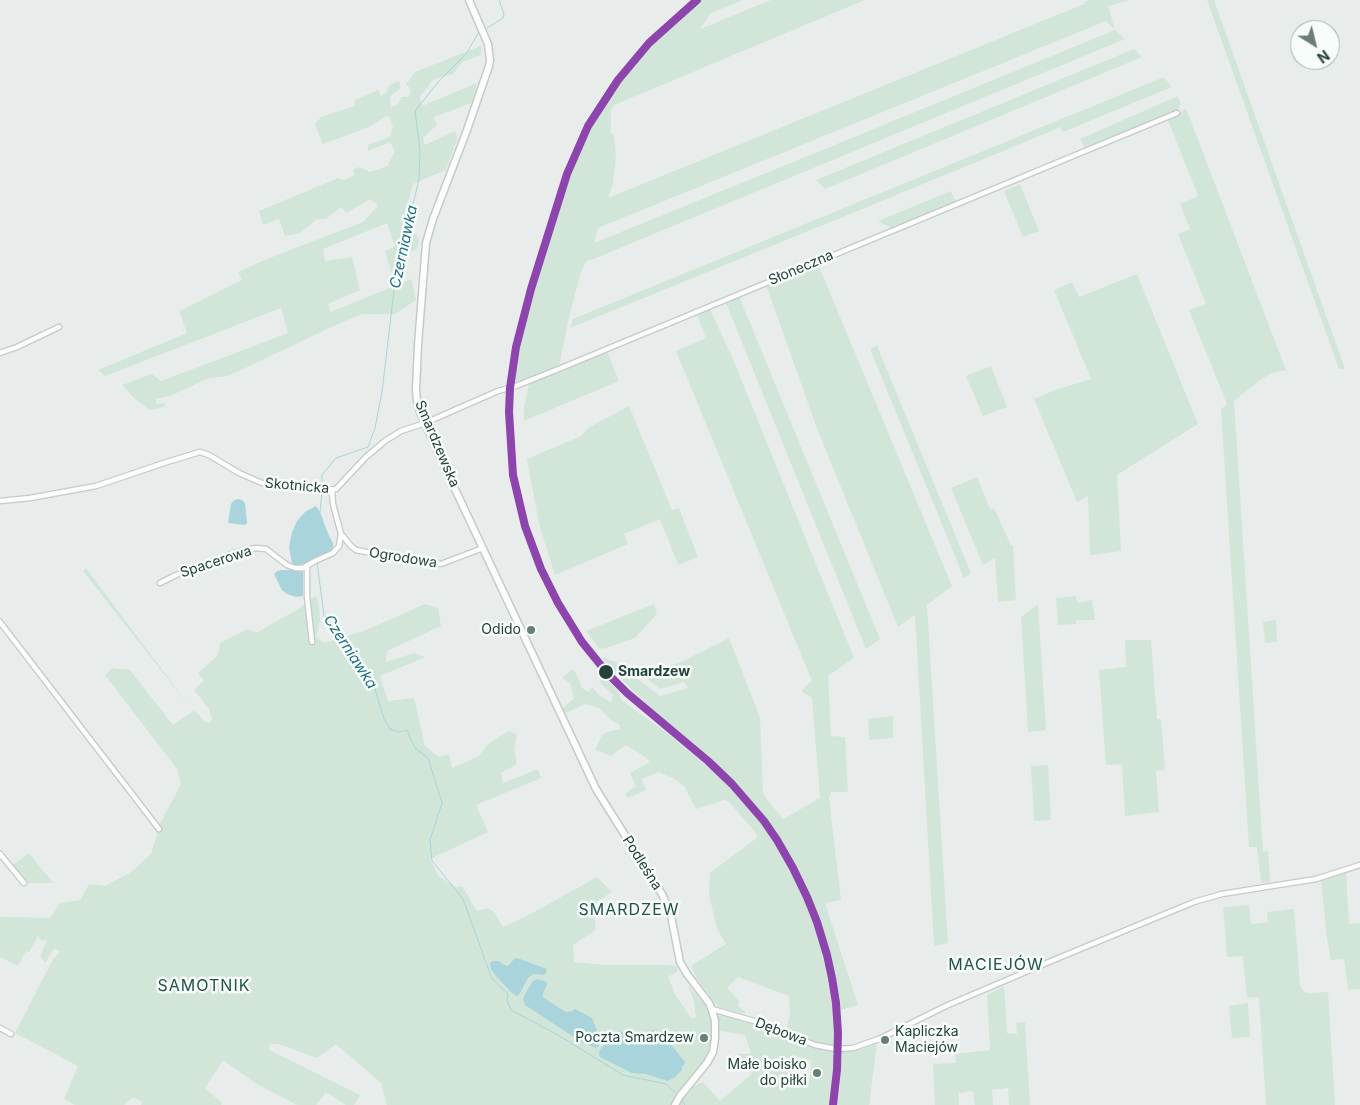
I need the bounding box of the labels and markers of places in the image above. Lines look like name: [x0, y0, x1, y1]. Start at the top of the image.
place label: Odido: [481, 622, 521, 638]
marker: Odido: [525, 624, 537, 636]
marker: Smardzew: [597, 663, 615, 681]
place label: Smardzew: [618, 664, 690, 680]
place label: Kapliczka Maciejów: [895, 1024, 959, 1056]
place label: Poczta Smardzew: [575, 1030, 694, 1046]
marker: Poczta Smardzew: [698, 1032, 710, 1044]
marker: Kapliczka Maciejów: [879, 1034, 891, 1046]
place label: Małe boisko do piłki: [727, 1057, 807, 1090]
marker: Małe boisko do piłki: [811, 1067, 823, 1079]

